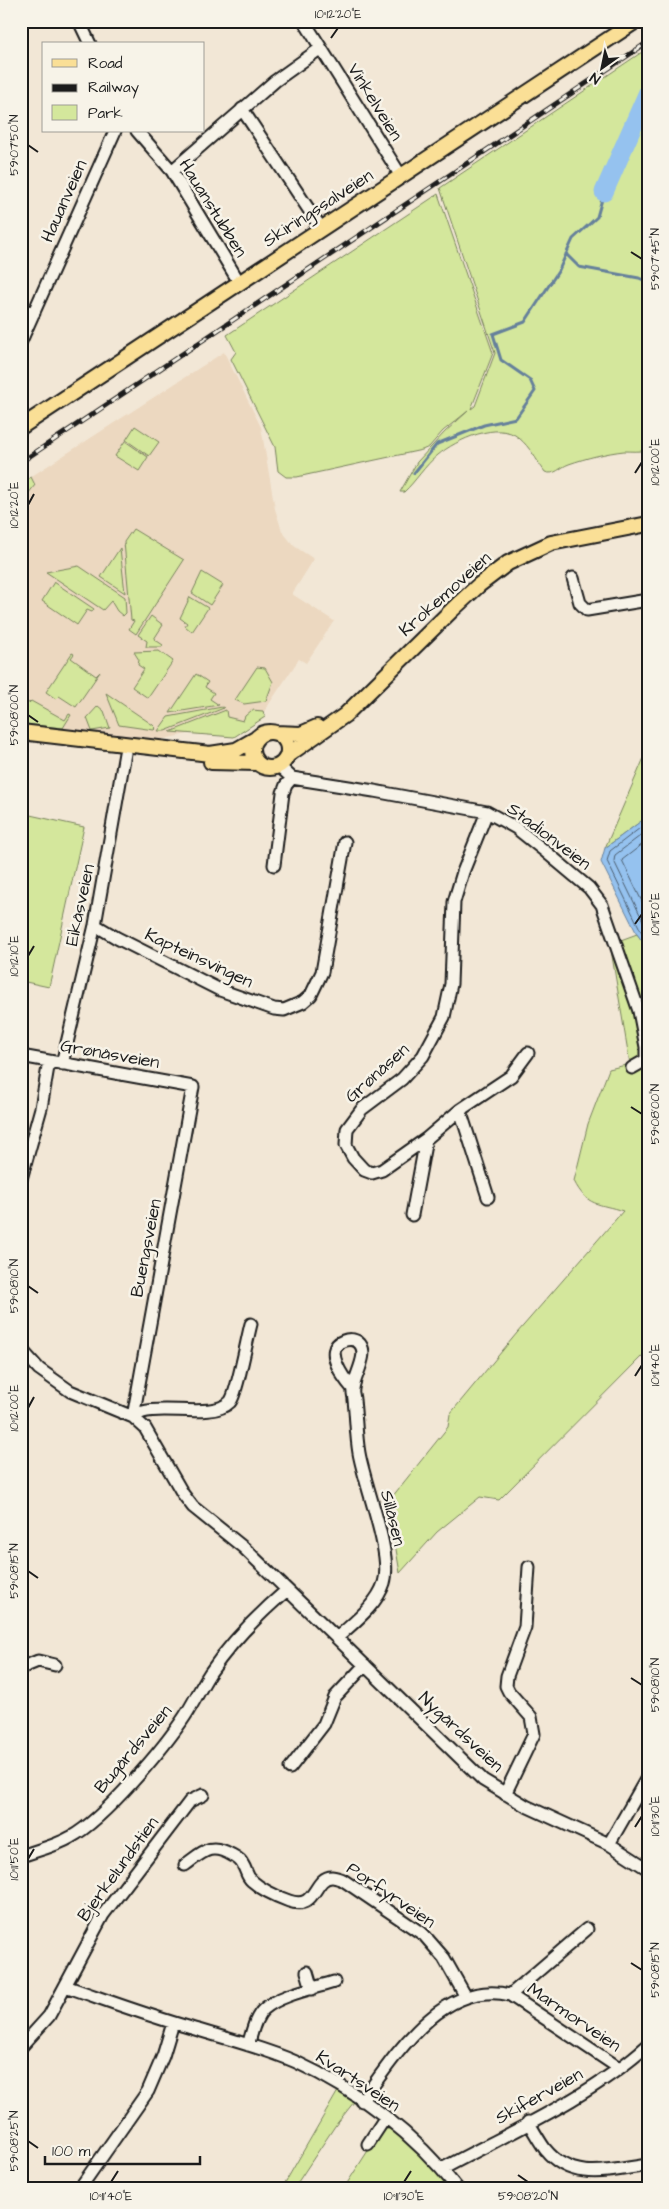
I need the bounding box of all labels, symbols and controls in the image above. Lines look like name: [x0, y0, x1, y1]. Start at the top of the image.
text: 10°12'20"E: [315, 6, 361, 23]
legend: [42, 42, 205, 132]
north arrow: [576, 42, 626, 92]
text: Road: [88, 53, 123, 74]
street label: Vinkelveien: [341, 58, 409, 146]
text: N: [586, 67, 605, 89]
text: Railway: [88, 77, 139, 99]
text: Park: [88, 103, 123, 124]
text: 59°07'50"N: [6, 114, 23, 176]
street label: Hauanstubben: [173, 154, 253, 262]
street label: Hauanveien: [35, 156, 93, 246]
street label: Skiringssalveien: [258, 163, 379, 254]
text: 59°07'45"N: [647, 228, 664, 290]
text: 10°12'00"E: [647, 438, 664, 486]
text: 10°12'20"E: [6, 482, 23, 528]
street label: Krokemoveien: [393, 546, 497, 642]
text: 59°08'00"N: [6, 684, 23, 745]
street label: Stadionveien: [502, 796, 596, 876]
street label: Eikåsveien: [59, 862, 101, 948]
text: 10°11'50"E: [647, 893, 664, 935]
street label: Kapteinsvingen: [140, 922, 257, 995]
text: 10°12'10"E: [6, 935, 23, 977]
street label: Grønåsveien: [58, 1033, 162, 1075]
street label: Grønåsen: [339, 1037, 415, 1109]
text: 59°08'00"N: [647, 1083, 664, 1144]
street label: Buengsveien: [124, 1197, 169, 1299]
text: 59°08'10"N: [6, 1258, 23, 1313]
text: 10°11'40"E: [647, 1344, 664, 1386]
text: 10°12'00"E: [6, 1384, 23, 1432]
street label: Sillåsen: [374, 1487, 412, 1549]
text: 59°08'15"N: [6, 1543, 23, 1599]
text: 59°08'10"N: [647, 1657, 664, 1712]
street label: Nygårdsveien: [412, 1686, 509, 1779]
street label: Bugårdsveien: [88, 1699, 178, 1799]
text: 10°11'30"E: [647, 1796, 664, 1836]
street label: Bjerkelundstien: [71, 1811, 165, 1927]
text: 10°11'50"E: [6, 1838, 23, 1880]
street label: Porfyrveien: [341, 1856, 441, 1935]
text: 59°08'15"N: [647, 1942, 664, 1998]
street label: Marmorveien: [522, 1976, 626, 2058]
street label: Kvartsveien: [311, 2044, 405, 2118]
street label: Skiferveien: [491, 2062, 587, 2130]
text: 59°08'25"N: [6, 2110, 23, 2171]
scale bar: [45, 2134, 200, 2166]
text: 100 m: [52, 2141, 91, 2162]
text: 10°11'40"E: [90, 2188, 132, 2205]
text: 10°11'30"E: [384, 2188, 424, 2205]
text: 59°08'20"N: [498, 2188, 559, 2205]

